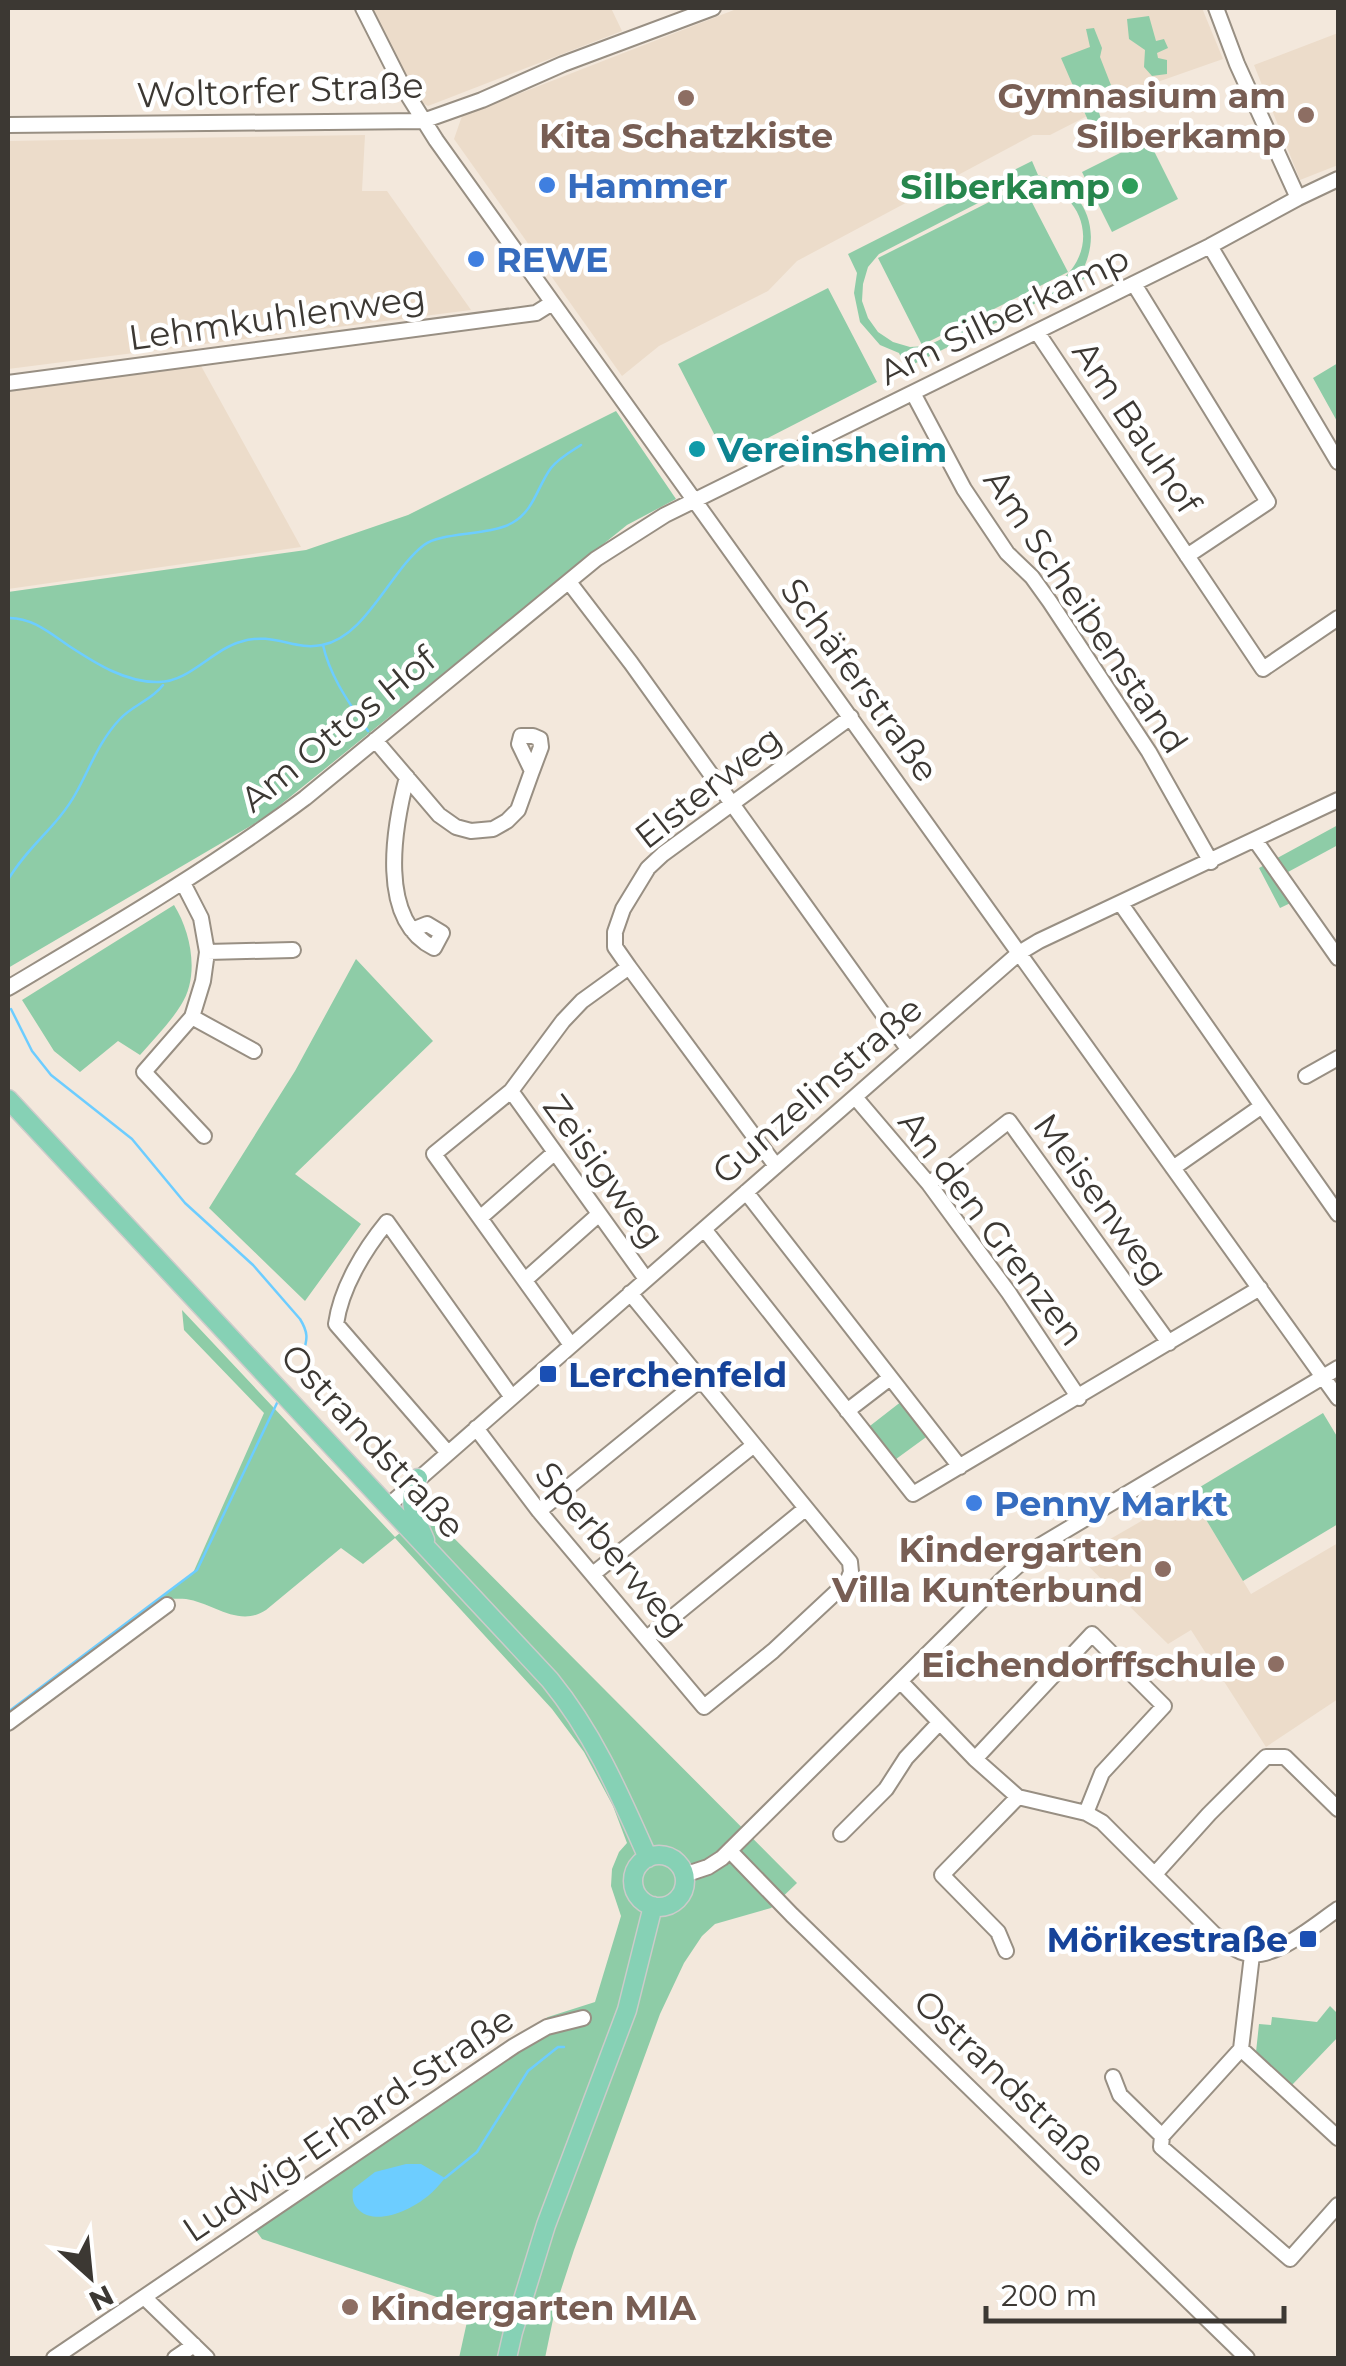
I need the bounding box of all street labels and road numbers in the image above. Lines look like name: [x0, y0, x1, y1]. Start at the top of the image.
street label: Woltorfer Straße: [136, 64, 424, 116]
street label: Am Silberkamp: [872, 236, 1136, 394]
street label: Lehmkuhlenweg: [126, 275, 428, 359]
street label: Am Bauhof: [1063, 332, 1212, 523]
street label: Am Scheibenstand: [975, 461, 1197, 761]
street label: Schäferstraße: [772, 570, 948, 790]
street label: Am Ottos Hof: [232, 636, 446, 821]
street label: Elsterweg: [626, 716, 790, 858]
street label: Gunzelinstraße: [703, 987, 931, 1193]
street label: Zeisigweg: [534, 1086, 674, 1256]
street label: An den Grenzen: [890, 1102, 1094, 1354]
street label: Meisenweg: [1025, 1105, 1177, 1293]
street label: Ostrandstraße: [272, 1335, 474, 1547]
street label: Sperberweg: [526, 1453, 698, 1645]
street label: Ostrandstraße: [905, 1981, 1115, 2185]
street label: Ludwig-Erhard-Straße: [174, 1997, 522, 2251]

